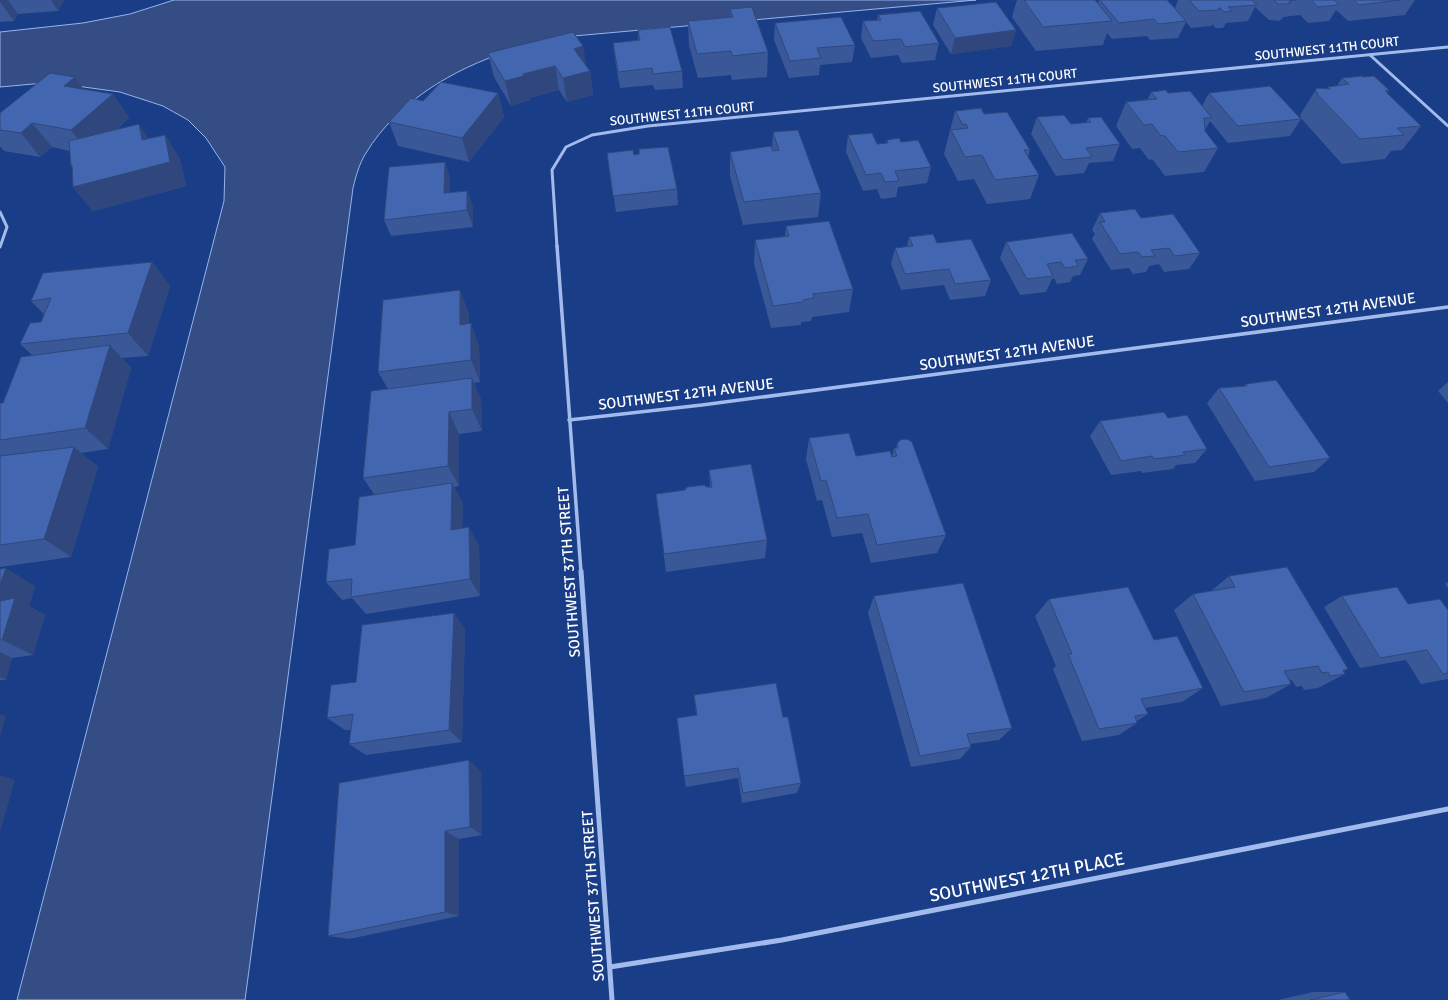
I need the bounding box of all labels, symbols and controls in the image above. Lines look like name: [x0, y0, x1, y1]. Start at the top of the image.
street label: SOUTHWEST 11TH COURT: [1254, 33, 1401, 65]
street label: SOUTHWEST 11TH COURT: [932, 65, 1079, 97]
street label: SOUTHWEST 11TH COURT: [609, 98, 756, 130]
street label: SOUTHWEST 12TH AVENUE: [1239, 289, 1417, 331]
street label: SOUTHWEST 12TH AVENUE: [918, 332, 1096, 374]
street label: SOUTHWEST 12TH AVENUE: [597, 374, 775, 414]
street label: SOUTHWEST 37TH STREET: [554, 485, 584, 658]
street label: SOUTHWEST 37TH STREET: [578, 809, 608, 982]
street label: SOUTHWEST 12TH PLACE: [928, 847, 1126, 907]

